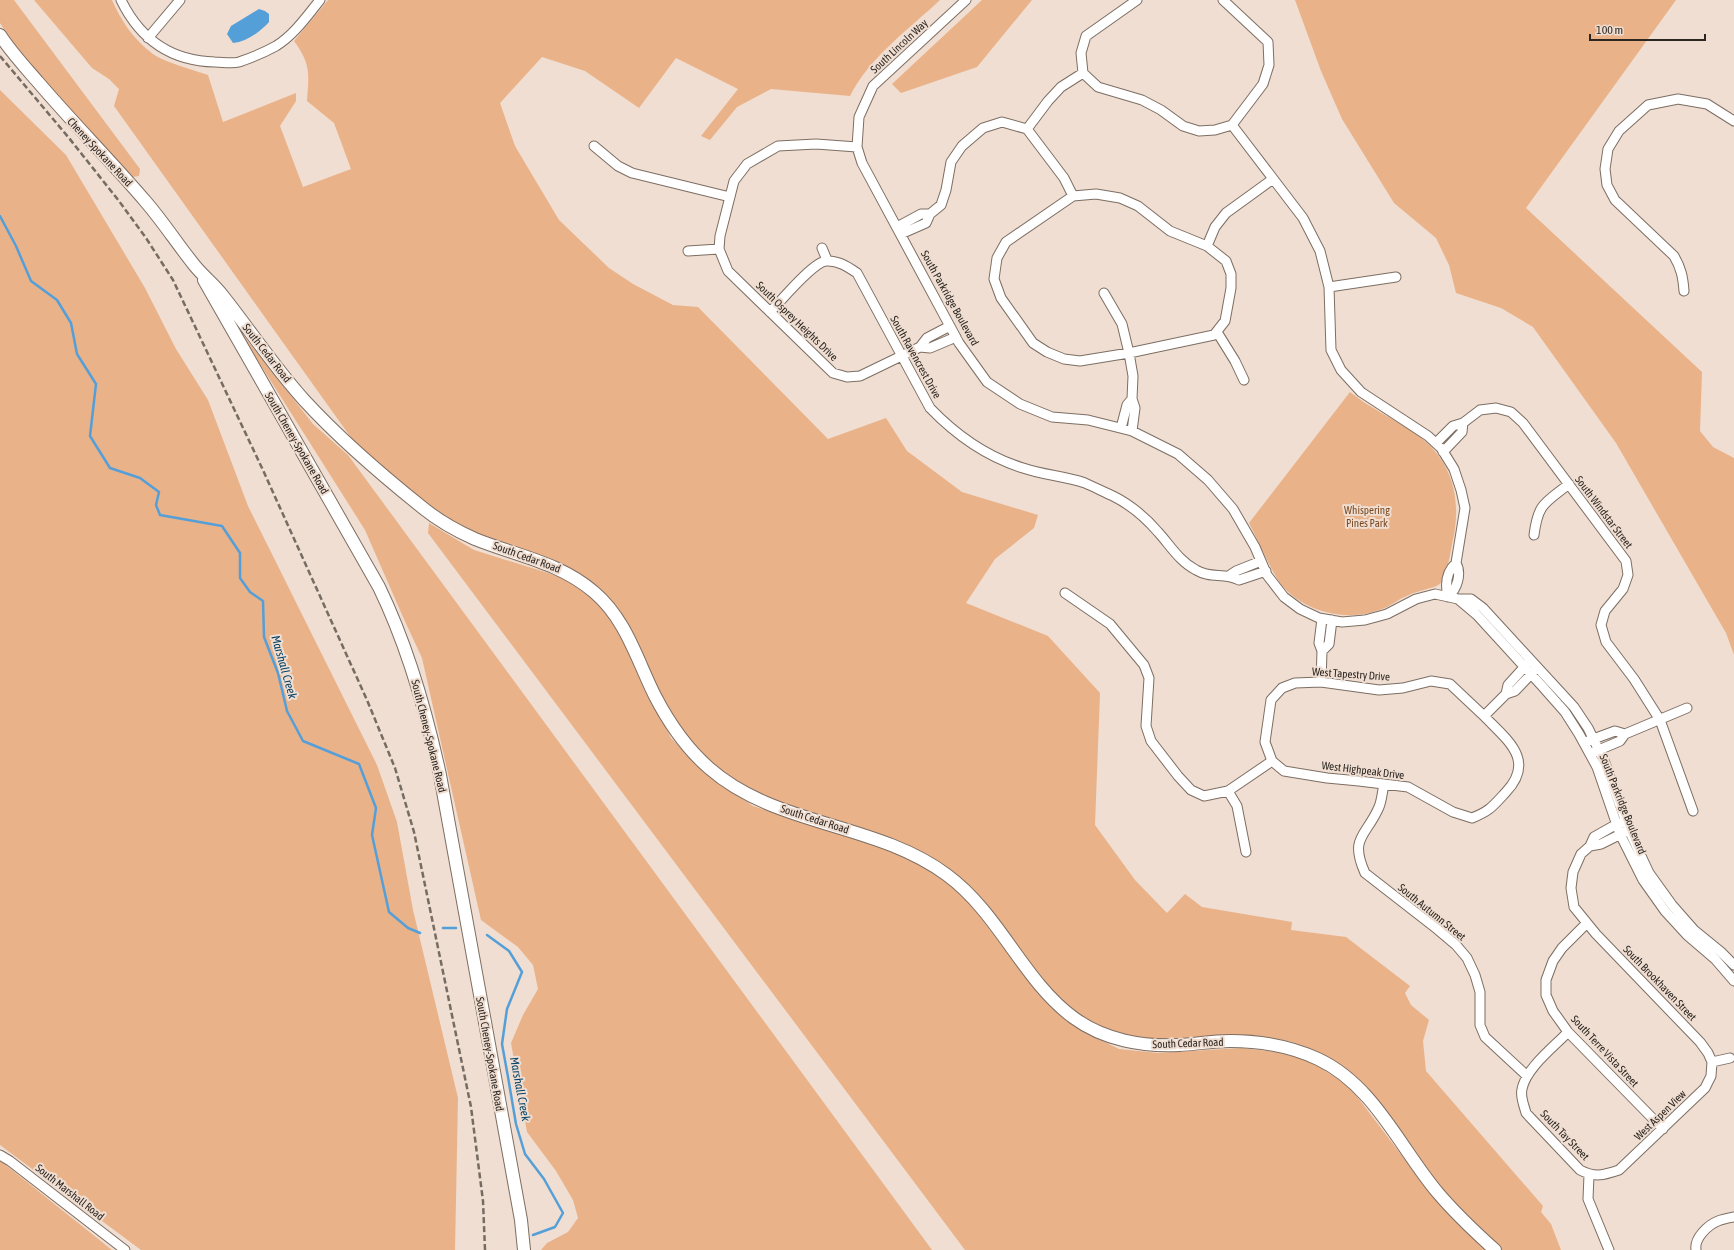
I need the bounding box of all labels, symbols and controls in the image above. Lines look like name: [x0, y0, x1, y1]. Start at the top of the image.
street label: South Lincoln Way: [868, 16, 930, 75]
scale bar: [1590, 16, 1705, 42]
text: 100 m: [1596, 23, 1623, 37]
street label: Cheney Spokane Road: [65, 115, 135, 189]
street label: South Parkridge Boulevard: [919, 248, 981, 348]
street label: South Osprey Heights Drive: [754, 279, 840, 363]
street label: South Ravencrest Drive: [888, 314, 944, 400]
street label: South Cedar Road: [240, 321, 294, 385]
street label: South Cheney-Spokane Road: [263, 390, 331, 496]
street label: South Windstar Street: [1573, 474, 1635, 550]
park label: Whispering Pines Park: [1344, 504, 1390, 529]
street label: South Cedar Road: [492, 539, 562, 575]
water label: Marshall Creek: [268, 634, 300, 701]
street label: West Tapestry Drive: [1312, 665, 1390, 683]
street label: South Cheney-Spokane Road: [409, 678, 449, 794]
street label: South Parkridge Boulevard: [1597, 752, 1649, 856]
street label: West Highpeak Drive: [1321, 759, 1405, 781]
street label: South Cedar Road: [779, 802, 851, 836]
street label: South Autumn Street: [1396, 881, 1468, 943]
street label: South Brookhaven Street: [1621, 943, 1699, 1023]
street label: South Cheney-Spokane Road: [474, 996, 506, 1112]
street label: South Terre Vista Street: [1569, 1013, 1641, 1089]
street label: South Cedar Road: [1152, 1036, 1224, 1050]
water label: Marshall Creek: [507, 1056, 533, 1123]
street label: West Aspen View: [1632, 1087, 1689, 1143]
street label: South Tay Street: [1538, 1108, 1592, 1162]
street label: South Marshall Road: [33, 1162, 107, 1222]

